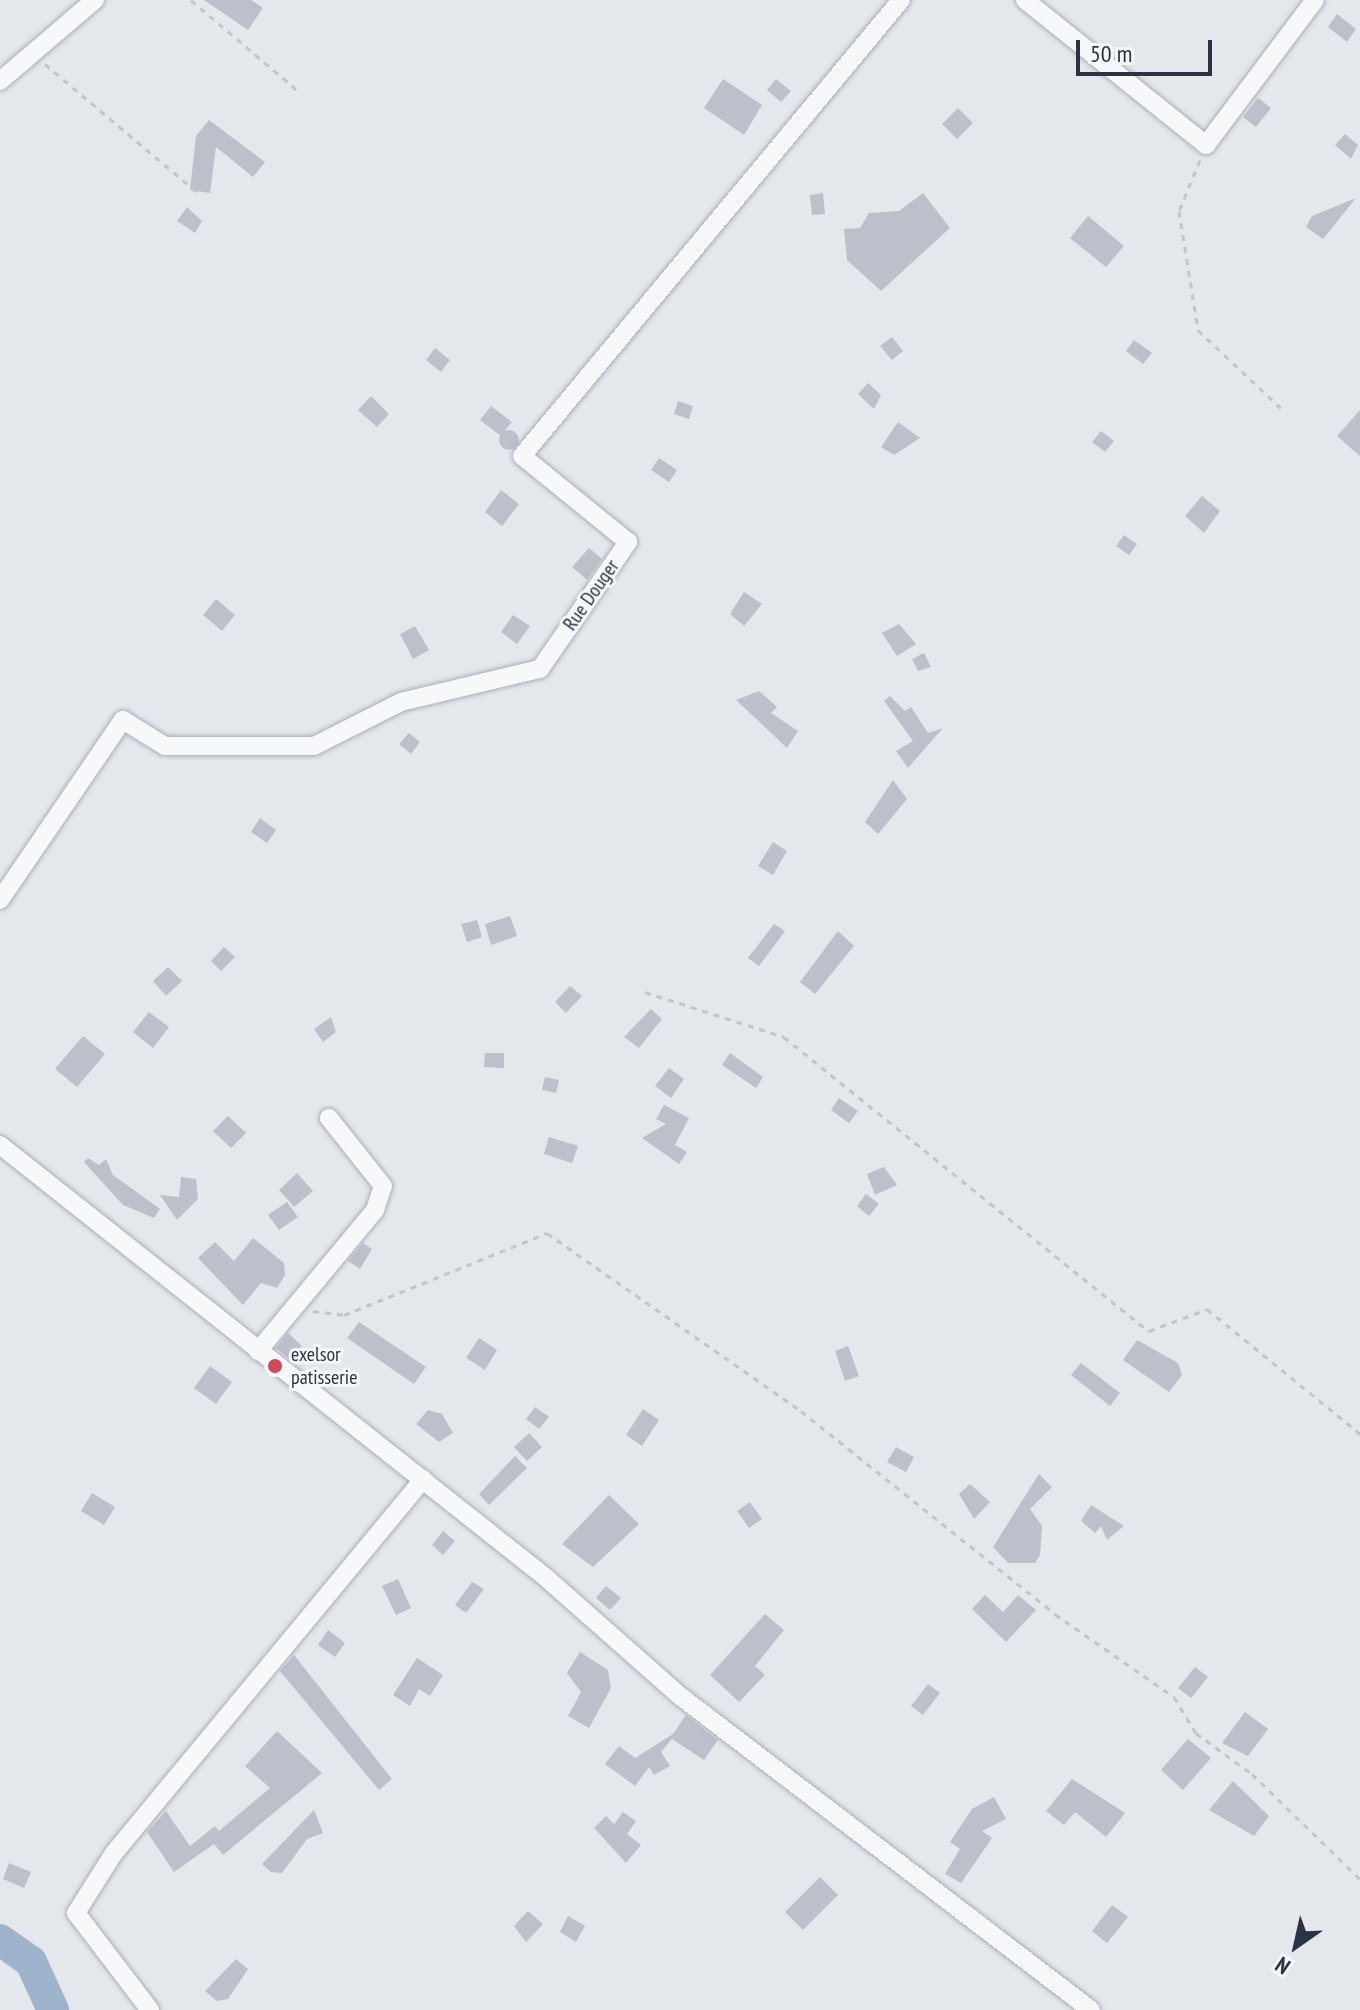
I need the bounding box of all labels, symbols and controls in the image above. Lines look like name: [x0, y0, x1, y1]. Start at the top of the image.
scale bar: [1080, 24, 1216, 74]
text: 50 m: [1090, 38, 1132, 69]
street label: Rue Douger: [558, 555, 624, 635]
place label: exelsor patisserie: [291, 1342, 357, 1389]
marker: exelsor patisserie: [266, 1357, 284, 1375]
north arrow: [1256, 1906, 1336, 1986]
text: N: [1270, 1951, 1295, 1981]

